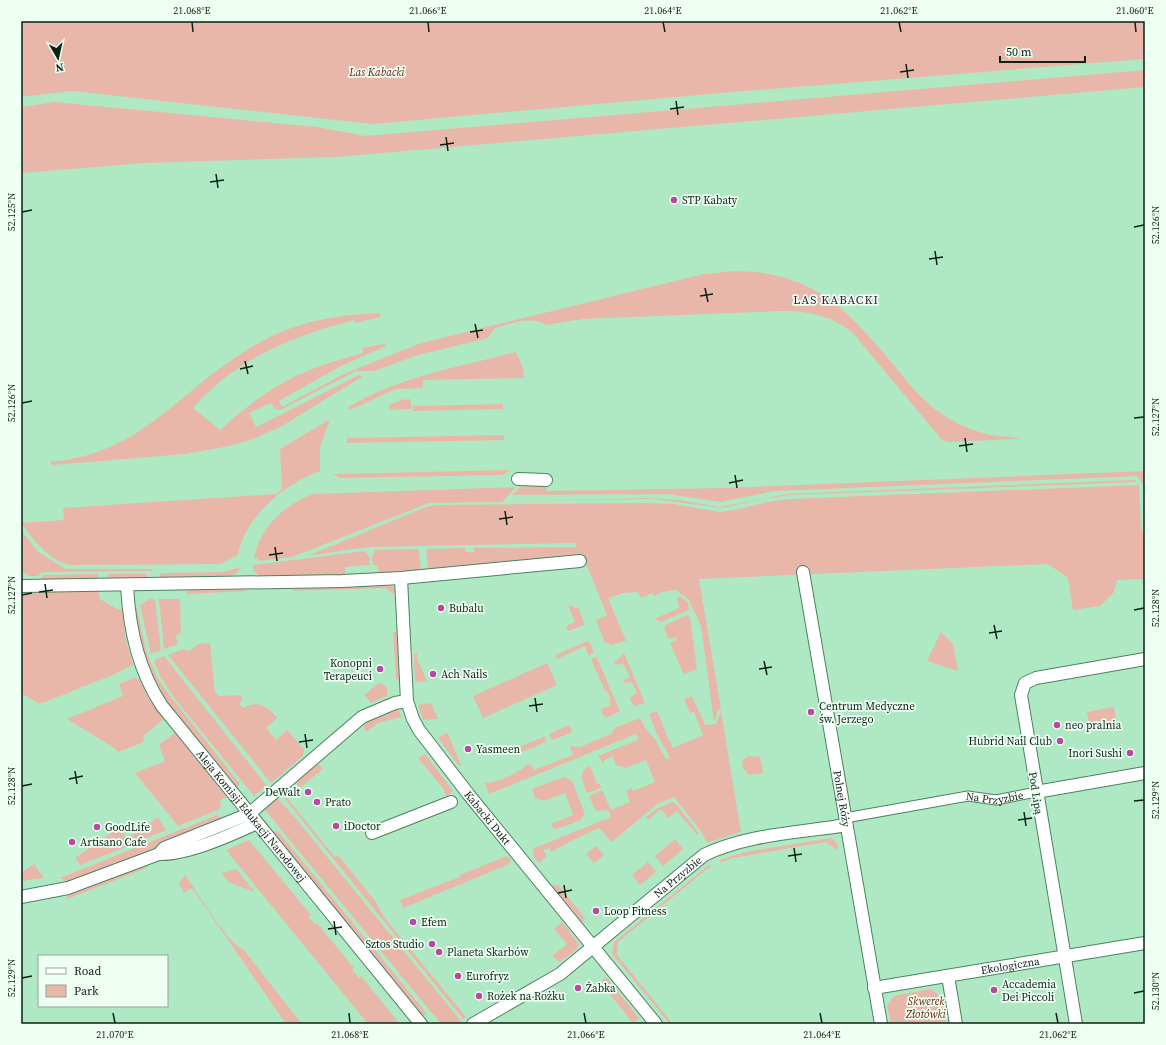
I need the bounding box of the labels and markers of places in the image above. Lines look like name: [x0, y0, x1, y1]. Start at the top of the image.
place label: STP Kabaty: [682, 193, 738, 208]
marker: STP Kabaty: [669, 195, 679, 205]
place label: Bubalu: [449, 601, 484, 616]
marker: Bubalu: [436, 603, 446, 613]
place label: Konopni Terapeuci: [324, 656, 372, 684]
marker: Konopni Terapeuci: [375, 664, 385, 674]
place label: Ach Nails: [441, 667, 488, 682]
marker: Ach Nails: [428, 669, 438, 679]
place label: Centrum Medyczne św. Jerzego: [819, 699, 915, 727]
marker: Centrum Medyczne św. Jerzego: [806, 707, 816, 717]
place label: neo pralnia: [1065, 718, 1122, 733]
marker: neo pralnia: [1052, 720, 1062, 730]
place label: Hubrid Nail Club: [969, 734, 1052, 749]
marker: Hubrid Nail Club: [1055, 736, 1065, 746]
place label: Yasmeen: [476, 742, 521, 757]
marker: Yasmeen: [463, 744, 473, 754]
place label: Inori Sushi: [1068, 746, 1122, 761]
marker: Inori Sushi: [1125, 748, 1135, 758]
place label: DeWalt: [265, 785, 300, 800]
marker: DeWalt: [303, 787, 313, 797]
place label: Prato: [325, 795, 351, 810]
marker: Prato: [312, 797, 322, 807]
place label: iDoctor: [344, 819, 381, 834]
place label: GoodLife: [105, 820, 150, 835]
marker: iDoctor: [331, 821, 341, 831]
marker: GoodLife: [92, 822, 102, 832]
place label: Artisano Cafe: [80, 835, 147, 850]
marker: Artisano Cafe: [67, 837, 77, 847]
place label: Loop Fitness: [604, 904, 667, 919]
marker: Loop Fitness: [591, 906, 601, 916]
place label: Efem: [421, 915, 447, 930]
marker: Efem: [408, 917, 418, 927]
place label: Sztos Studio: [365, 937, 424, 952]
marker: Sztos Studio: [427, 939, 437, 949]
place label: Planeta Skarbów: [447, 945, 529, 960]
marker: Planeta Skarbów: [434, 947, 444, 957]
place label: Eurofryz: [466, 969, 509, 984]
marker: Eurofryz: [453, 971, 463, 981]
place label: Accademia Dei Piccoli: [1002, 977, 1056, 1005]
place label: Żabka: [586, 981, 616, 996]
marker: Żabka: [573, 983, 583, 993]
marker: Accademia Dei Piccoli: [989, 985, 999, 995]
place label: Rożek na Rożku: [487, 989, 565, 1004]
marker: Rożek na Rożku: [474, 991, 484, 1001]

